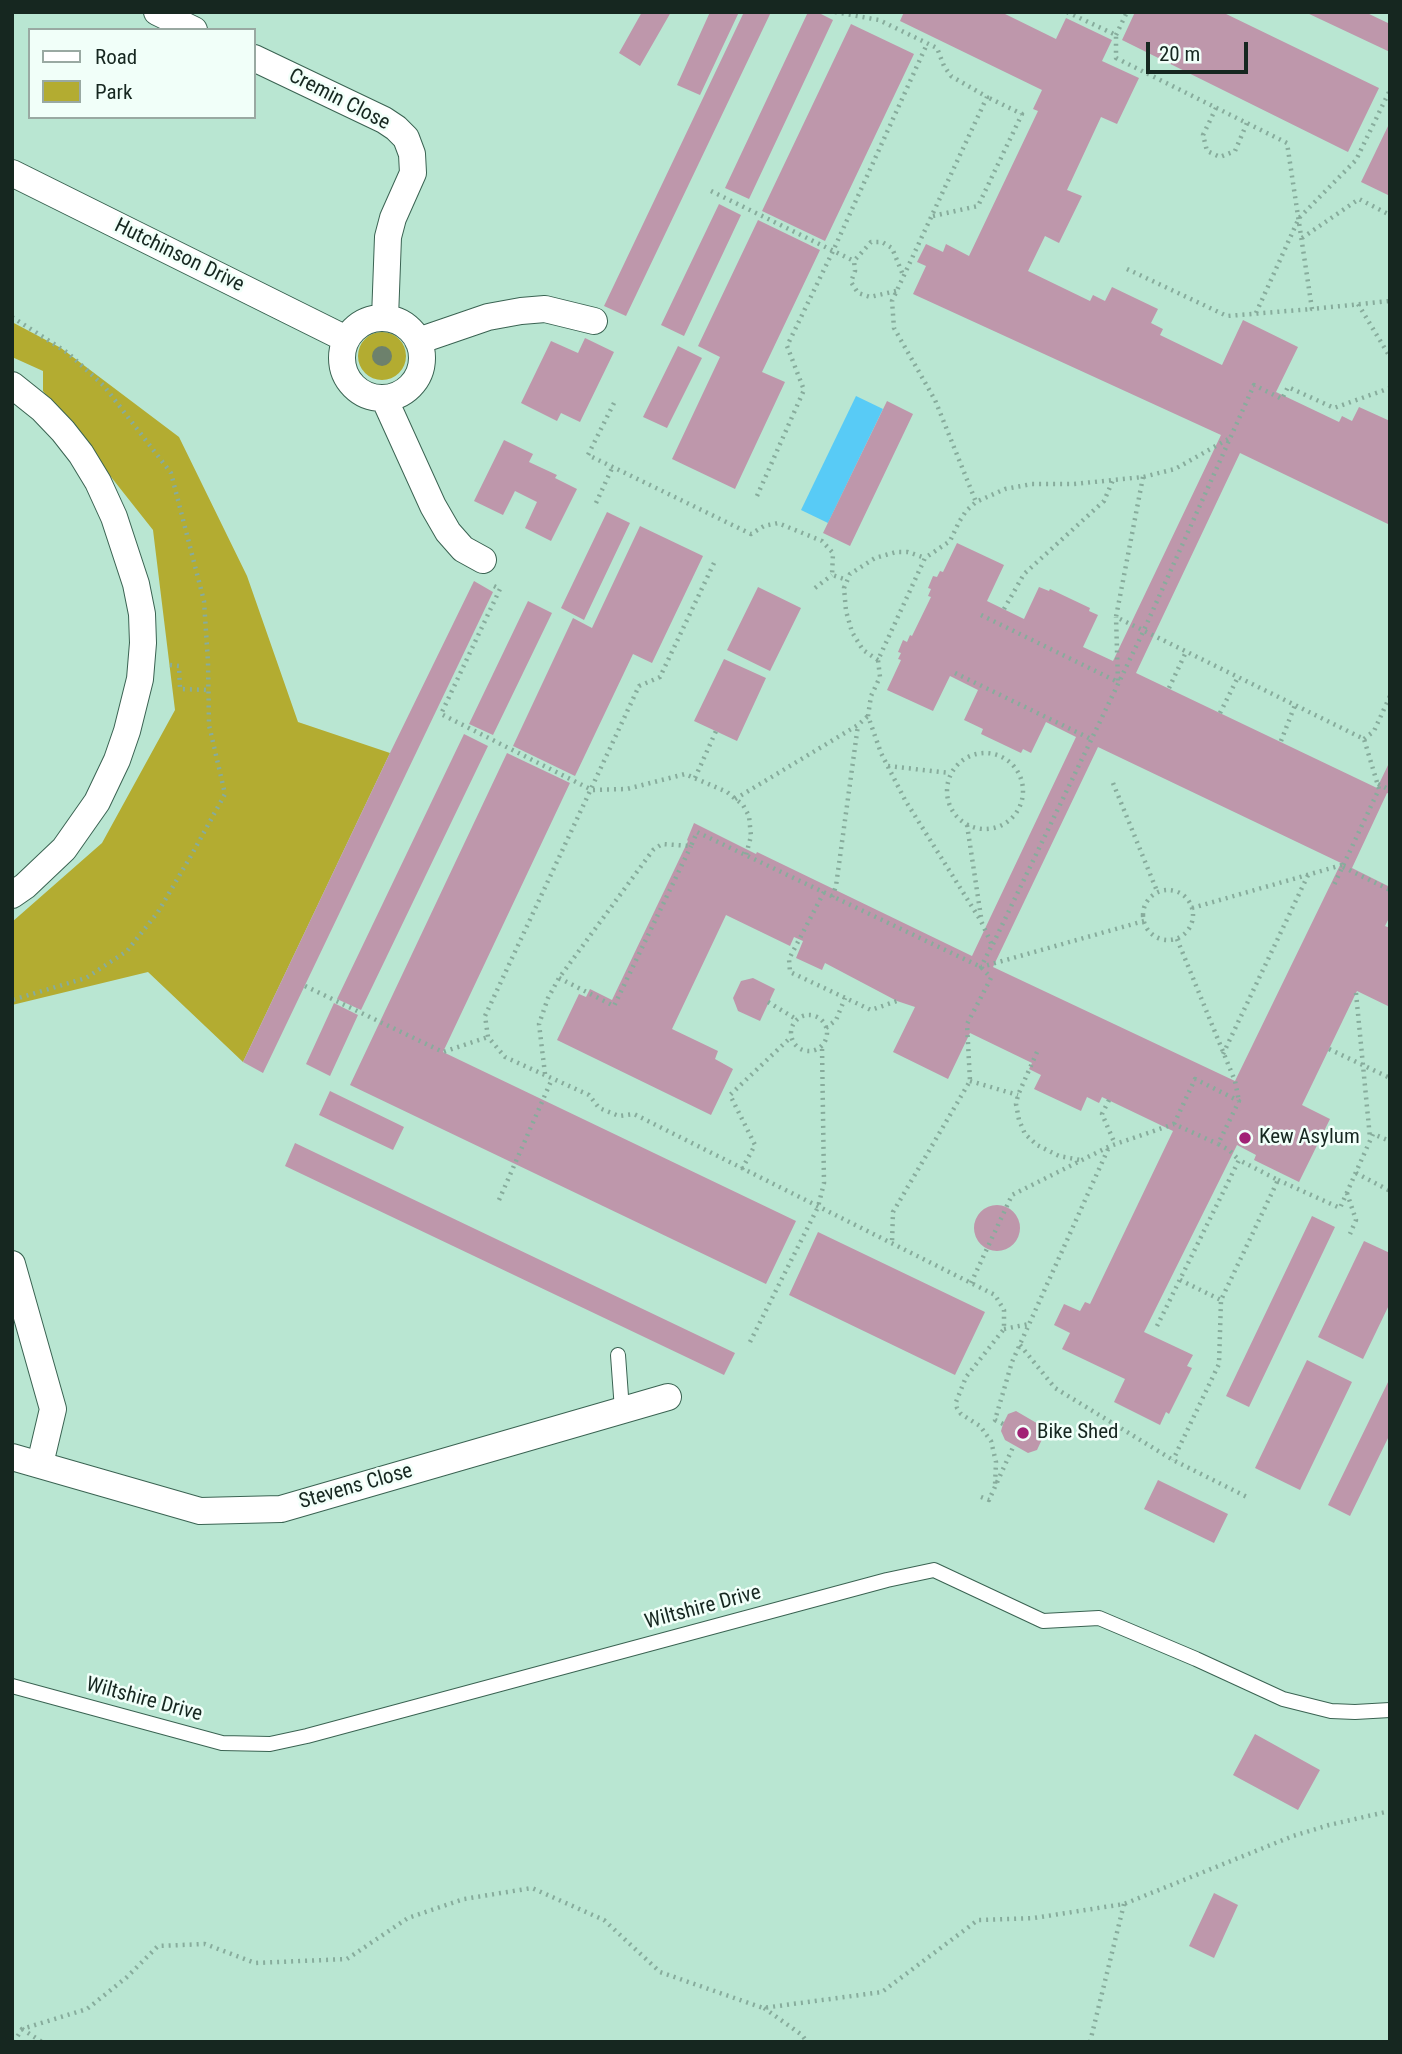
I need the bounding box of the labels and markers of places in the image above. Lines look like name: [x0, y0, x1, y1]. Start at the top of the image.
place label: Kew Asylum: [1259, 1125, 1360, 1151]
marker: Kew Asylum: [1237, 1130, 1253, 1146]
place label: Bike Shed: [1037, 1420, 1118, 1446]
marker: Bike Shed: [1015, 1425, 1031, 1441]

